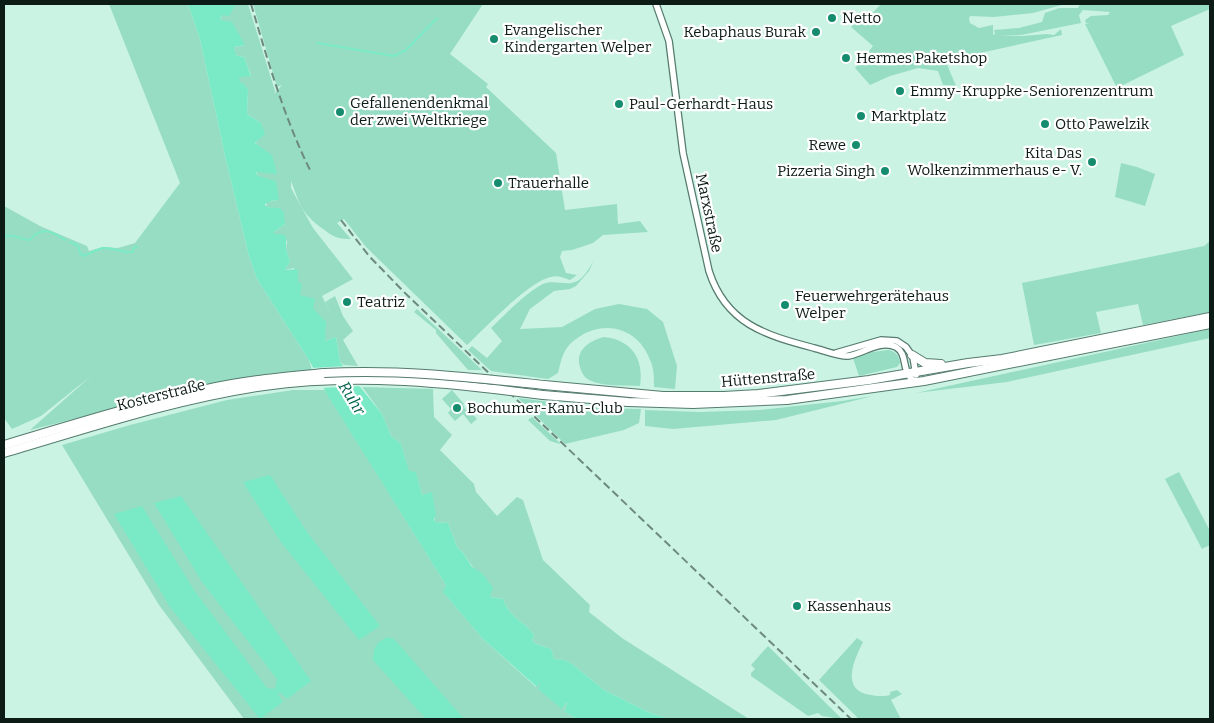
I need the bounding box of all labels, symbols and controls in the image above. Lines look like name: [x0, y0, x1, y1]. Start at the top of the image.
place label: Netto: [842, 9, 881, 27]
marker: Netto: [826, 12, 838, 24]
place label: Evangelischer Kindergarten Welper: [504, 21, 652, 56]
place label: Kebaphaus Burak: [683, 23, 806, 41]
marker: Kebaphaus Burak: [810, 26, 822, 38]
marker: Evangelischer Kindergarten Welper: [488, 33, 500, 45]
place label: Hermes Paketshop: [856, 49, 987, 67]
marker: Hermes Paketshop: [840, 52, 852, 64]
place label: Emmy-Kruppke-Seniorenzentrum: [910, 82, 1154, 100]
marker: Emmy-Kruppke-Seniorenzentrum: [894, 85, 906, 97]
place label: Gefallenendenkmal der zwei Weltkriege: [350, 94, 488, 129]
place label: Paul-Gerhardt-Haus: [629, 95, 773, 113]
marker: Paul-Gerhardt-Haus: [613, 98, 625, 110]
marker: Gefallenendenkmal der zwei Weltkriege: [334, 106, 346, 118]
place label: Marktplatz: [871, 107, 946, 125]
marker: Marktplatz: [855, 110, 867, 122]
place label: Otto Pawelzik: [1055, 115, 1150, 133]
marker: Otto Pawelzik: [1039, 118, 1051, 130]
place label: Rewe: [809, 136, 846, 154]
marker: Rewe: [850, 139, 862, 151]
place label: Kita Das Wolkenzimmerhaus e- V.: [907, 144, 1082, 179]
marker: Kita Das Wolkenzimmerhaus e- V.: [1086, 156, 1098, 168]
place label: Pizzeria Singh: [777, 162, 876, 180]
marker: Pizzeria Singh: [879, 165, 891, 177]
street label: Marxstraße: [692, 172, 726, 254]
place label: Trauerhalle: [508, 174, 589, 192]
marker: Trauerhalle: [492, 177, 504, 189]
place label: Feuerwehrgerätehaus Welper: [795, 287, 949, 322]
place label: Teatriz: [357, 293, 405, 311]
marker: Teatriz: [341, 296, 353, 308]
marker: Feuerwehrgerätehaus Welper: [779, 299, 791, 311]
street label: Hüttenstraße: [720, 365, 816, 391]
street label: Kosterstraße: [115, 375, 207, 415]
water label: Ruhr: [335, 378, 370, 419]
place label: Bochumer-Kanu-Club: [467, 399, 623, 417]
marker: Bochumer-Kanu-Club: [451, 402, 463, 414]
place label: Kassenhaus: [807, 597, 891, 615]
marker: Kassenhaus: [791, 600, 803, 612]

